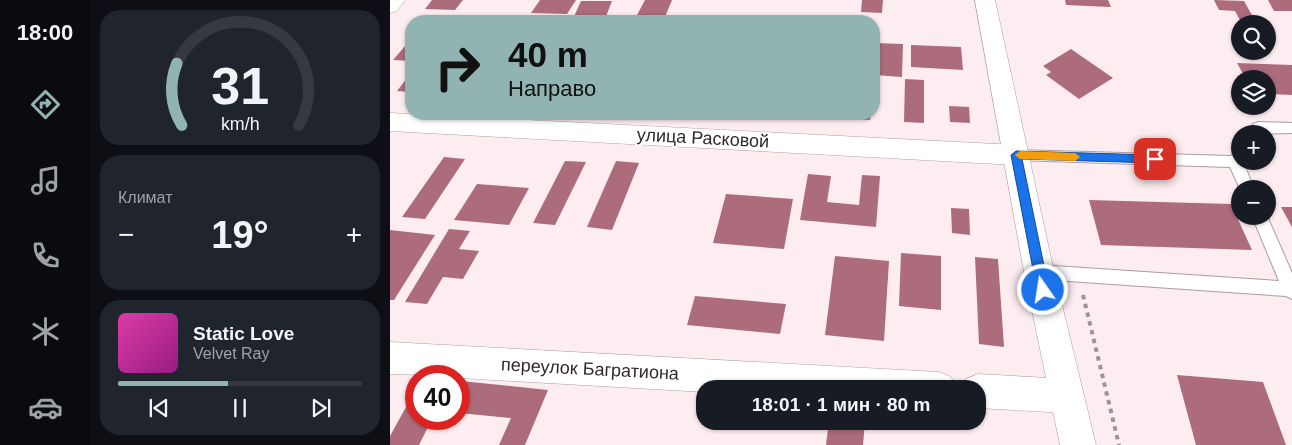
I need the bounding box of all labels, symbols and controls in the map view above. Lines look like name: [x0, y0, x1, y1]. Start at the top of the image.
map controls: [1231, 15, 1276, 225]
button: search: [1231, 15, 1276, 60]
text: 18:00: [17, 20, 73, 45]
icon: right: [425, 35, 490, 100]
text: 40 m: [508, 35, 588, 74]
text: 31: [211, 57, 269, 115]
button: layers: [1231, 70, 1276, 115]
text: Направо: [508, 76, 596, 101]
icon: directions: [28, 87, 63, 122]
text: km/h: [221, 114, 259, 134]
street label: улица Расковой: [636, 125, 770, 151]
button: +: [1231, 125, 1276, 170]
pin: [1134, 138, 1176, 180]
icon: arrive: [1141, 145, 1169, 173]
icon: music: [28, 163, 63, 198]
button: −: [1231, 180, 1276, 225]
text: Климат: [118, 189, 172, 206]
text: 19°: [211, 214, 269, 256]
text: −: [118, 219, 134, 250]
text: +: [346, 219, 362, 250]
icon: phone: [28, 238, 63, 273]
position arrow: [1016, 263, 1068, 315]
icon: climate: [28, 314, 63, 349]
text: Static Love: [193, 323, 294, 344]
text: Velvet Ray: [193, 345, 269, 362]
street label: переулок Багратиона: [501, 354, 680, 384]
speed limit sign: 40: [405, 365, 470, 430]
icon: car: [28, 390, 63, 425]
icon: previous: [145, 394, 173, 422]
icon: pause: [226, 394, 254, 422]
icon: next: [307, 394, 335, 422]
text: 18:01 · 1 мин · 80 m: [752, 394, 930, 415]

